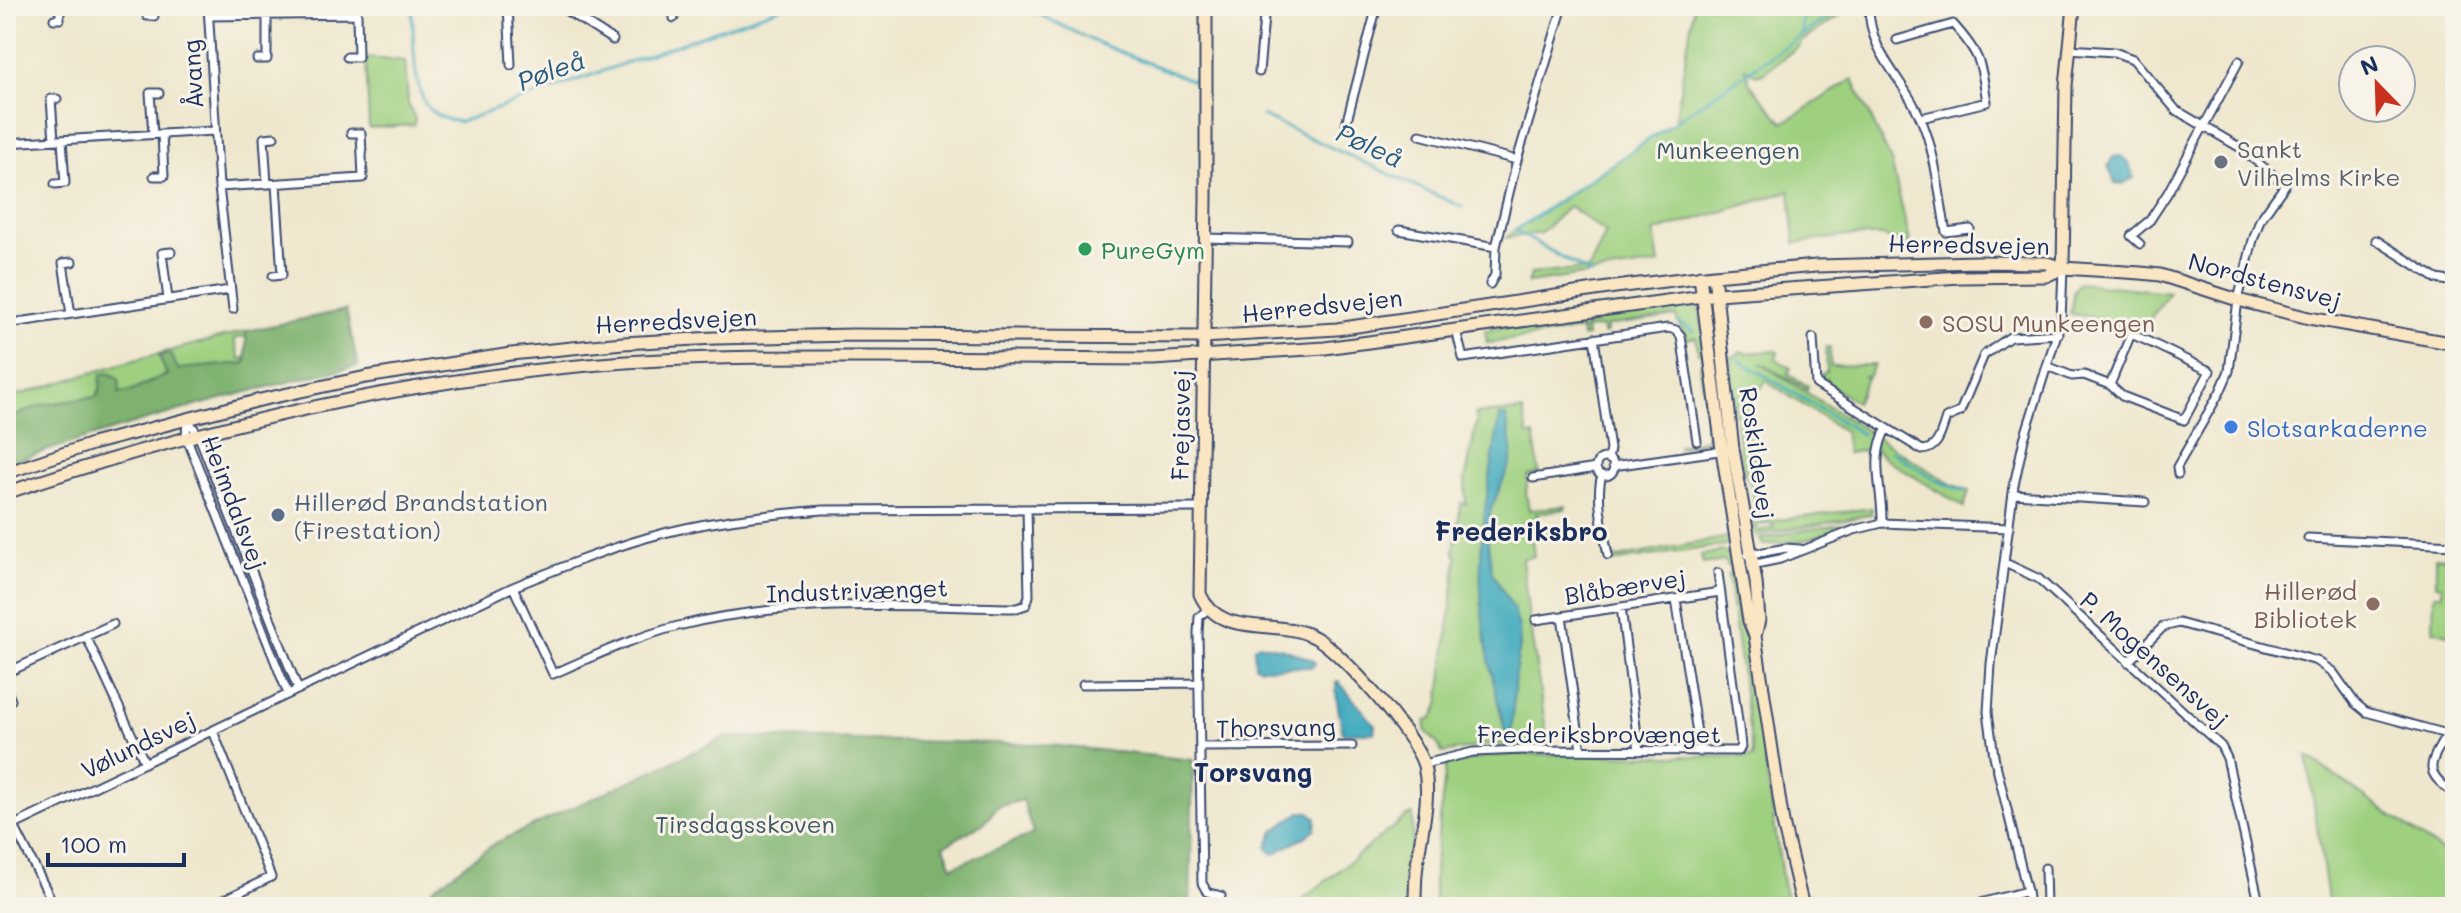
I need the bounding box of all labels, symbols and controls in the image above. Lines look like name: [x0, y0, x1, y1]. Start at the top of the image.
street label: Åvang: [175, 39, 209, 109]
water label: Pøleå: [512, 42, 590, 98]
north arrow: [2337, 44, 2417, 124]
text: N: [2356, 49, 2382, 82]
water label: Pøleå: [1331, 115, 1409, 175]
place label: Sankt Vilhelms Kirke: [2237, 133, 2400, 192]
park label: Munkeengen: [1656, 134, 1800, 165]
marker: Sankt Vilhelms Kirke: [2212, 153, 2230, 171]
street label: Herredsvejen: [1888, 227, 2050, 261]
place label: PureGym: [1101, 234, 1205, 265]
marker: PureGym: [1076, 240, 1094, 258]
street label: Nordstensvej: [2185, 245, 2345, 315]
street label: Herredsvejen: [1240, 281, 1404, 329]
street label: Herredsvejen: [595, 300, 757, 340]
place label: SOSU Munkeengen: [1942, 307, 2155, 338]
marker: SOSU Munkeengen: [1917, 313, 1935, 331]
street label: Frejasvej: [1164, 369, 1196, 481]
street label: Roskildevej: [1733, 385, 1783, 521]
place label: Slotsarkaderne: [2247, 412, 2428, 443]
marker: Slotsarkaderne: [2222, 418, 2240, 436]
street label: Heimdalsvej: [195, 430, 275, 574]
place label: Hillerød Brandstation (Firestation): [294, 486, 548, 545]
marker: Hillerød Brandstation (Firestation): [269, 506, 287, 524]
district label: Frederiksbro: [1435, 514, 1607, 548]
street label: Blåbærvej: [1562, 561, 1688, 611]
street label: Industrivænget: [766, 571, 948, 609]
place label: Hillerød Bibliotek: [2254, 575, 2357, 634]
street label: P. Mogensensvej: [2074, 584, 2236, 734]
marker: Hillerød Bibliotek: [2364, 595, 2382, 613]
street label: Vølundsvej: [76, 703, 200, 785]
street label: Thorsvang: [1216, 710, 1336, 744]
street label: Frederiksbrovænget: [1477, 718, 1721, 749]
district label: Torsvang: [1194, 755, 1312, 789]
park label: Tirsdagsskoven: [655, 808, 835, 839]
scale bar: [48, 817, 184, 867]
text: 100 m: [60, 828, 127, 859]

